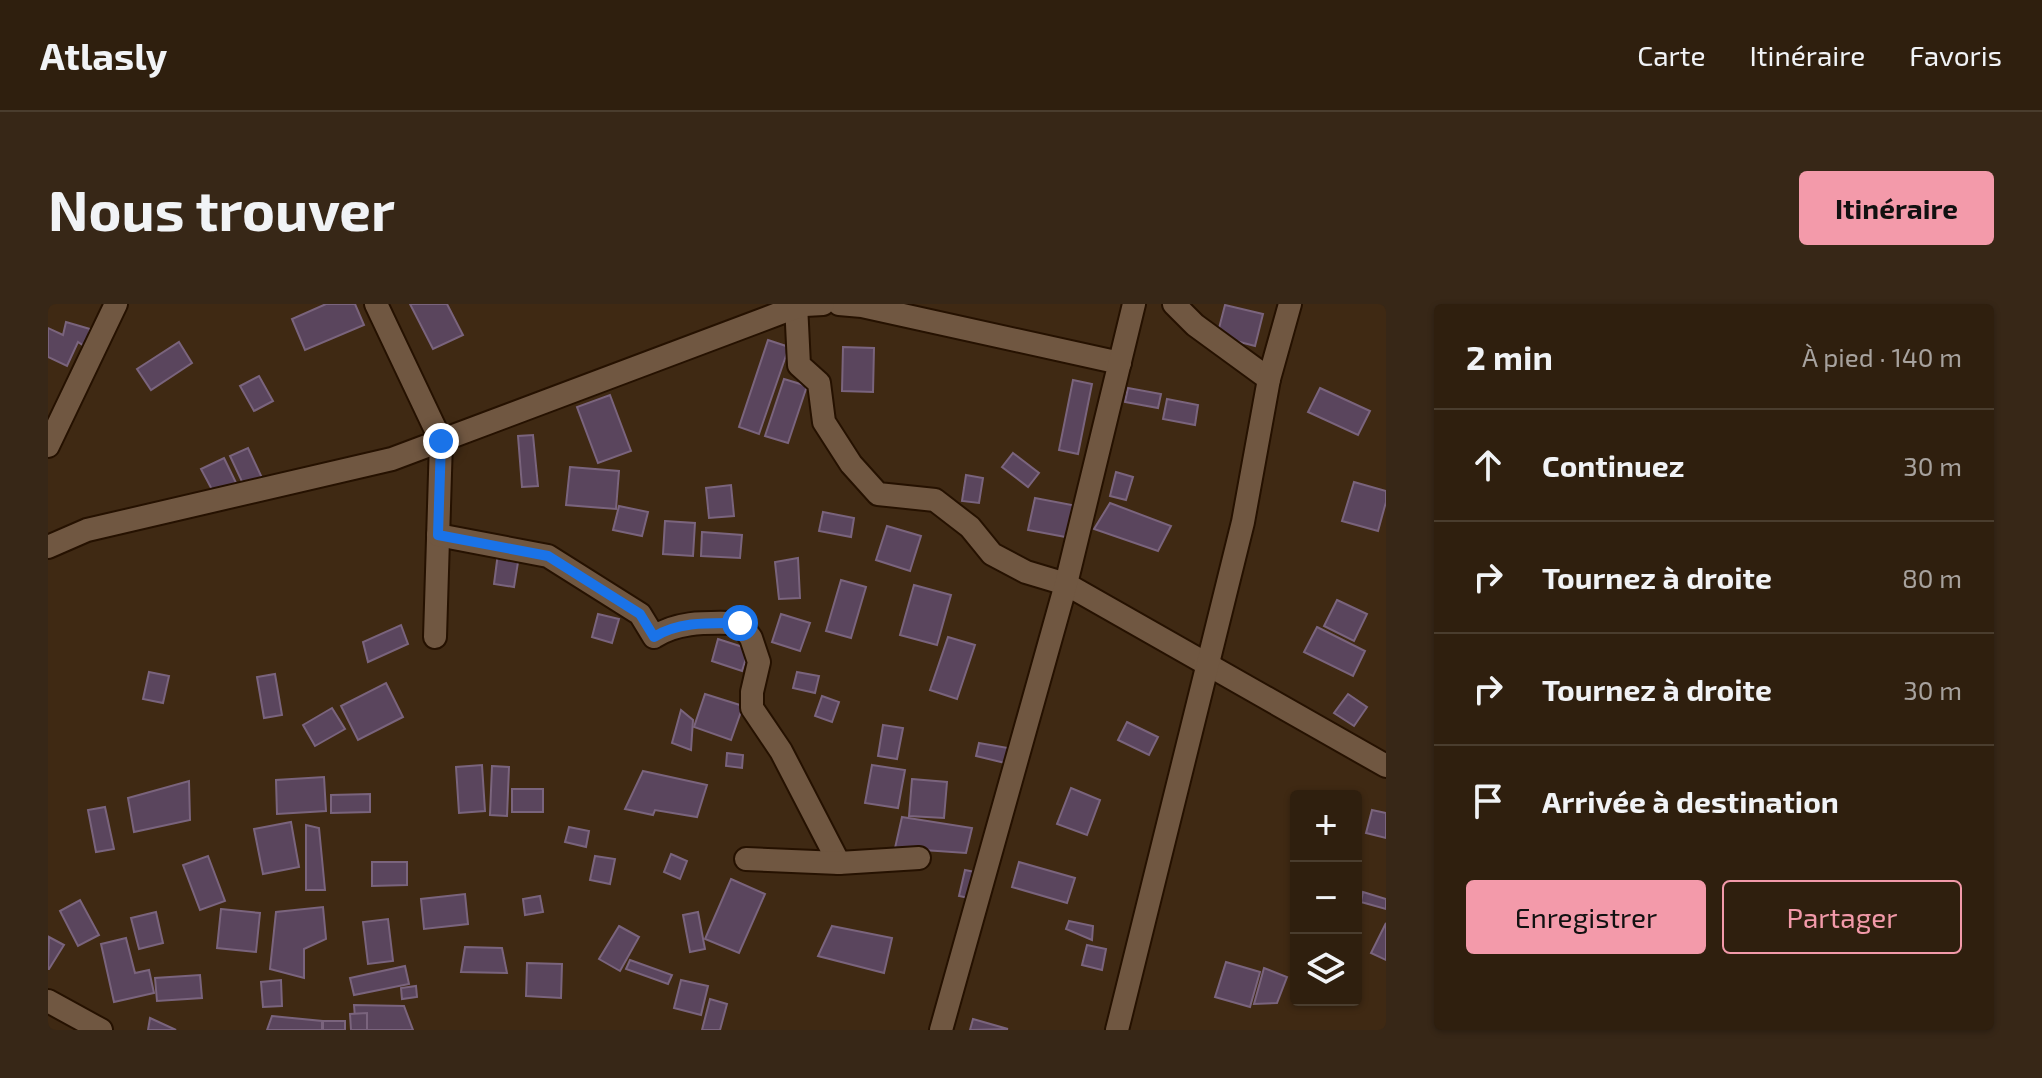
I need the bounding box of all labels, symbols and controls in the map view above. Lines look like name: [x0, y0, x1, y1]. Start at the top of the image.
text: Atlasly: [40, 32, 167, 78]
text: Carte: [1637, 38, 1706, 72]
text: Itinéraire: [1750, 38, 1865, 72]
text: Favoris: [1909, 38, 2002, 72]
button: Itinéraire: [1799, 171, 1994, 245]
text: Nous trouver: [48, 175, 395, 242]
text: 2 min: [1466, 336, 1553, 377]
text: À pied · 140 m: [1802, 341, 1962, 372]
route end: [423, 423, 459, 459]
icon: ahead: [1466, 443, 1510, 487]
text: Continuez: [1542, 447, 1684, 483]
text: 30 m: [1903, 450, 1962, 481]
icon: right: [1466, 555, 1510, 599]
text: Tournez à droite: [1542, 559, 1772, 595]
text: 80 m: [1902, 562, 1962, 593]
route start: [722, 605, 758, 641]
icon: right: [1466, 667, 1510, 711]
text: Tournez à droite: [1542, 671, 1772, 707]
text: 30 m: [1903, 674, 1962, 705]
icon: arrive: [1466, 779, 1510, 823]
text: Arrivée à destination: [1542, 783, 1839, 819]
map controls: [1290, 790, 1362, 1006]
button: +: [1290, 790, 1362, 862]
button: −: [1290, 862, 1362, 934]
button: Enregistrer: [1466, 880, 1706, 954]
button: Partager: [1722, 880, 1962, 954]
button: layers: [1290, 934, 1362, 1006]

